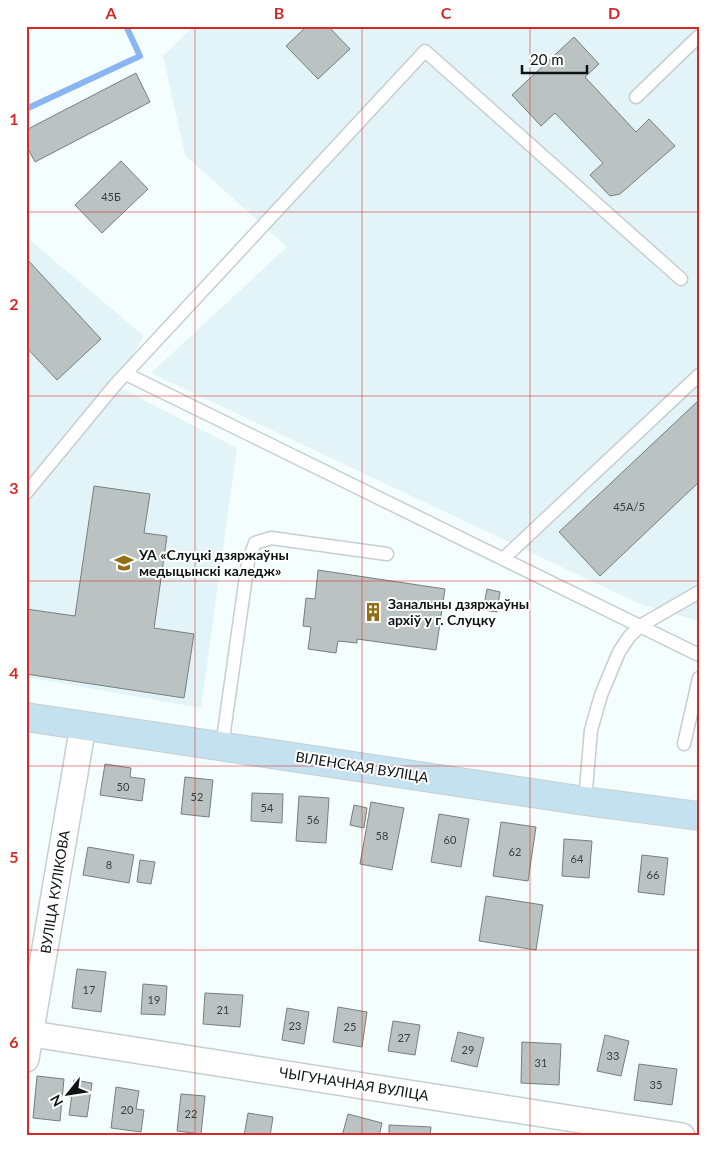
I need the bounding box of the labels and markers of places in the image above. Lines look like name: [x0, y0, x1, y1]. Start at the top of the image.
place label: УА «Слуцкі дзяржаўны медыцынскі каледж»: [138, 546, 289, 579]
school or university icon: УА «Слуцкі дзяржаўны медыцынскі каледж»: [113, 552, 135, 574]
place label: Занальны дзяржаўны архіў у г. Слуцку: [388, 595, 529, 628]
building icon: Занальны дзяржаўны архіў у г. Слуцку: [362, 601, 384, 623]

